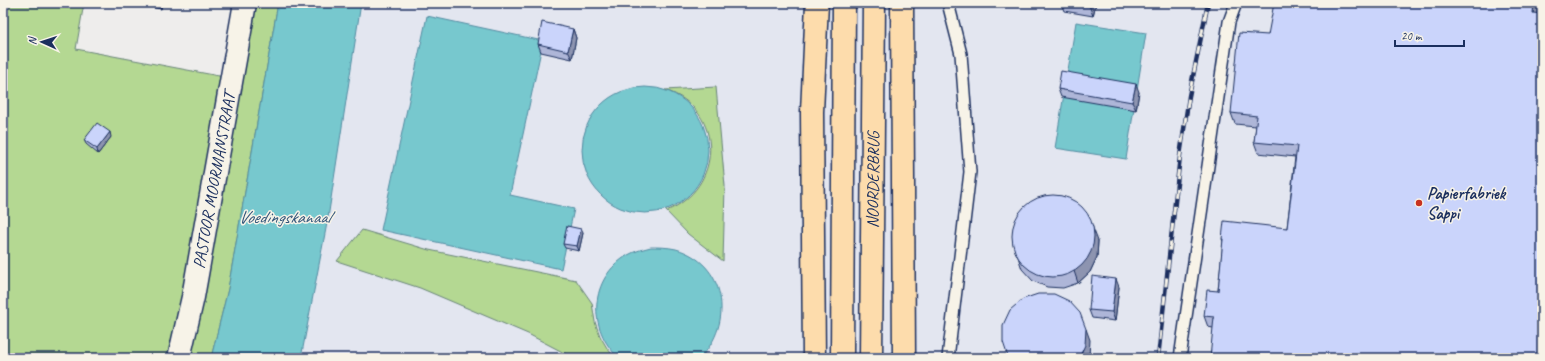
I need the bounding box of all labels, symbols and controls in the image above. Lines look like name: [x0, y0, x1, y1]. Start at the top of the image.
north arrow: [22, 22, 62, 62]
scale bar: [1395, 22, 1464, 48]
text: 20 m: [1401, 28, 1423, 44]
text: N: [25, 36, 39, 45]
street label: PASTOOR MOORMANSTRAAT: [188, 87, 240, 270]
street label: NOORDERBRUG: [862, 130, 883, 228]
place label: Papierfabriek Sappi: [1427, 183, 1507, 224]
marker: Papierfabriek Sappi: [1414, 198, 1424, 208]
water label: Voedingskanaal: [238, 206, 336, 228]

